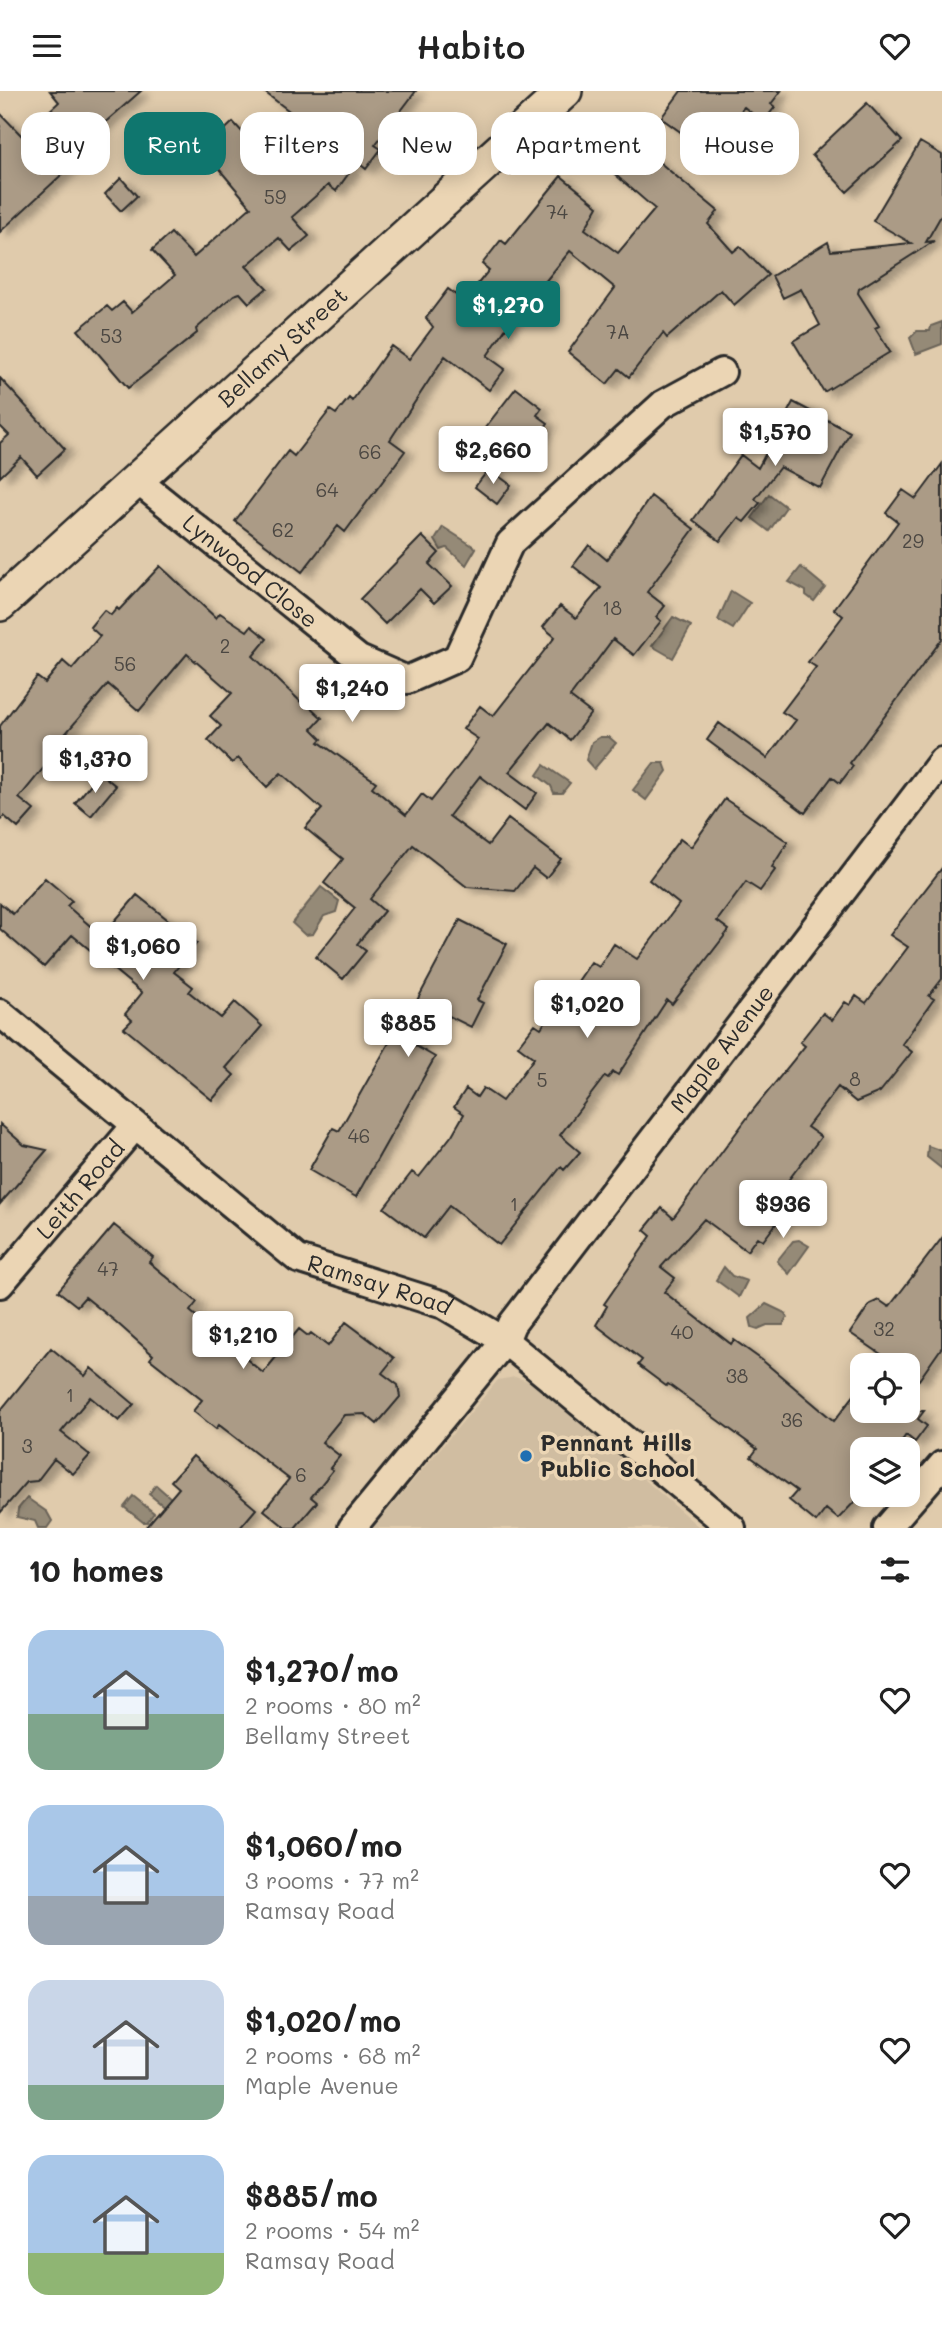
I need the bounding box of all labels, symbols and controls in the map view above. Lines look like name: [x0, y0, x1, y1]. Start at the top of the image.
text: Habito: [417, 25, 525, 67]
icon: menu: [28, 27, 66, 65]
icon: heart: [876, 27, 914, 65]
chip: Buy: [21, 112, 110, 175]
chip: Rent: [124, 112, 226, 175]
chip: Filters: [240, 112, 364, 175]
chip: New: [378, 112, 477, 175]
chip: Apartment: [491, 112, 666, 175]
chip: House: [680, 112, 799, 175]
house number: 59: [264, 184, 286, 209]
house number: 74: [546, 199, 568, 224]
street label: Bellamy Street: [211, 280, 353, 413]
pin: $1,270: [451, 281, 565, 341]
text: $1,270: [472, 289, 544, 319]
house number: 7A: [606, 319, 630, 344]
house number: 53: [100, 323, 122, 348]
pin: $1,570: [718, 409, 832, 468]
text: $1,570: [739, 416, 811, 446]
pin: $2,660: [436, 427, 550, 486]
text: $2,660: [455, 434, 531, 464]
house number: 66: [359, 439, 381, 464]
house number: 64: [316, 477, 338, 502]
street label: Lynwood Close: [177, 507, 325, 634]
house number: 62: [272, 517, 294, 542]
house number: 29: [902, 528, 924, 553]
house number: 18: [602, 595, 622, 620]
house number: 2: [220, 633, 230, 658]
house number: 56: [114, 651, 136, 676]
pin: $1,240: [295, 665, 409, 724]
text: $1,240: [315, 672, 389, 702]
pin: $1,370: [38, 735, 152, 795]
text: $1,370: [59, 743, 131, 773]
pin: $1,060: [86, 923, 200, 982]
text: $1,060: [106, 930, 180, 960]
street label: Maple Avenue: [663, 978, 780, 1119]
pin: $1,020: [530, 981, 644, 1040]
text: $1,020: [550, 988, 624, 1018]
pin: $885: [367, 999, 449, 1059]
text: $885: [380, 1007, 436, 1037]
house number: 8: [849, 1066, 861, 1091]
house number: 5: [536, 1067, 548, 1092]
house number: 46: [348, 1123, 370, 1148]
street label: Leith Road: [29, 1133, 131, 1245]
pin: $936: [742, 1181, 824, 1240]
text: $936: [755, 1188, 811, 1218]
house number: 1: [510, 1191, 518, 1216]
street label: Ramsay Road: [304, 1247, 458, 1321]
house number: 47: [97, 1256, 119, 1281]
pin: $1,210: [186, 1311, 300, 1371]
house number: 32: [873, 1316, 895, 1341]
text: $1,210: [208, 1319, 278, 1349]
house number: 40: [671, 1319, 694, 1344]
map controls: [850, 1353, 920, 1507]
button: locate: [850, 1353, 920, 1423]
house number: 38: [726, 1363, 748, 1388]
house number: 1: [66, 1382, 74, 1407]
house number: 36: [781, 1407, 803, 1432]
place label: Pennant Hills Public School: [540, 1427, 695, 1483]
house number: 3: [21, 1433, 33, 1458]
button: layers: [850, 1437, 920, 1507]
marker: Pennant Hills Public School: [518, 1448, 534, 1464]
house number: 6: [295, 1462, 307, 1487]
text: 10 homes: [28, 1550, 164, 1590]
icon: filters: [876, 1551, 914, 1589]
text: $1,270/mo: [245, 1650, 398, 1690]
icon: home: [84, 1658, 168, 1742]
icon: heart: [876, 1681, 914, 1719]
text: 2 rooms · 80 m²: [245, 1690, 421, 1720]
text: Bellamy Street: [245, 1720, 410, 1750]
text: $1,060/mo: [245, 1825, 402, 1865]
icon: home: [84, 1833, 168, 1917]
icon: heart: [876, 1856, 914, 1894]
text: 3 rooms · 77 m²: [245, 1865, 419, 1895]
text: Ramsay Road: [245, 1895, 395, 1925]
text: $1,020/mo: [245, 2000, 401, 2040]
icon: home: [84, 2008, 168, 2092]
icon: heart: [876, 2031, 914, 2069]
text: 2 rooms · 68 m²: [245, 2040, 420, 2070]
text: Maple Avenue: [245, 2070, 399, 2100]
text: $885/mo: [245, 2175, 378, 2215]
icon: home: [84, 2183, 168, 2267]
icon: heart: [876, 2206, 914, 2244]
text: 2 rooms · 54 m²: [245, 2215, 420, 2245]
text: Ramsay Road: [245, 2245, 395, 2275]

